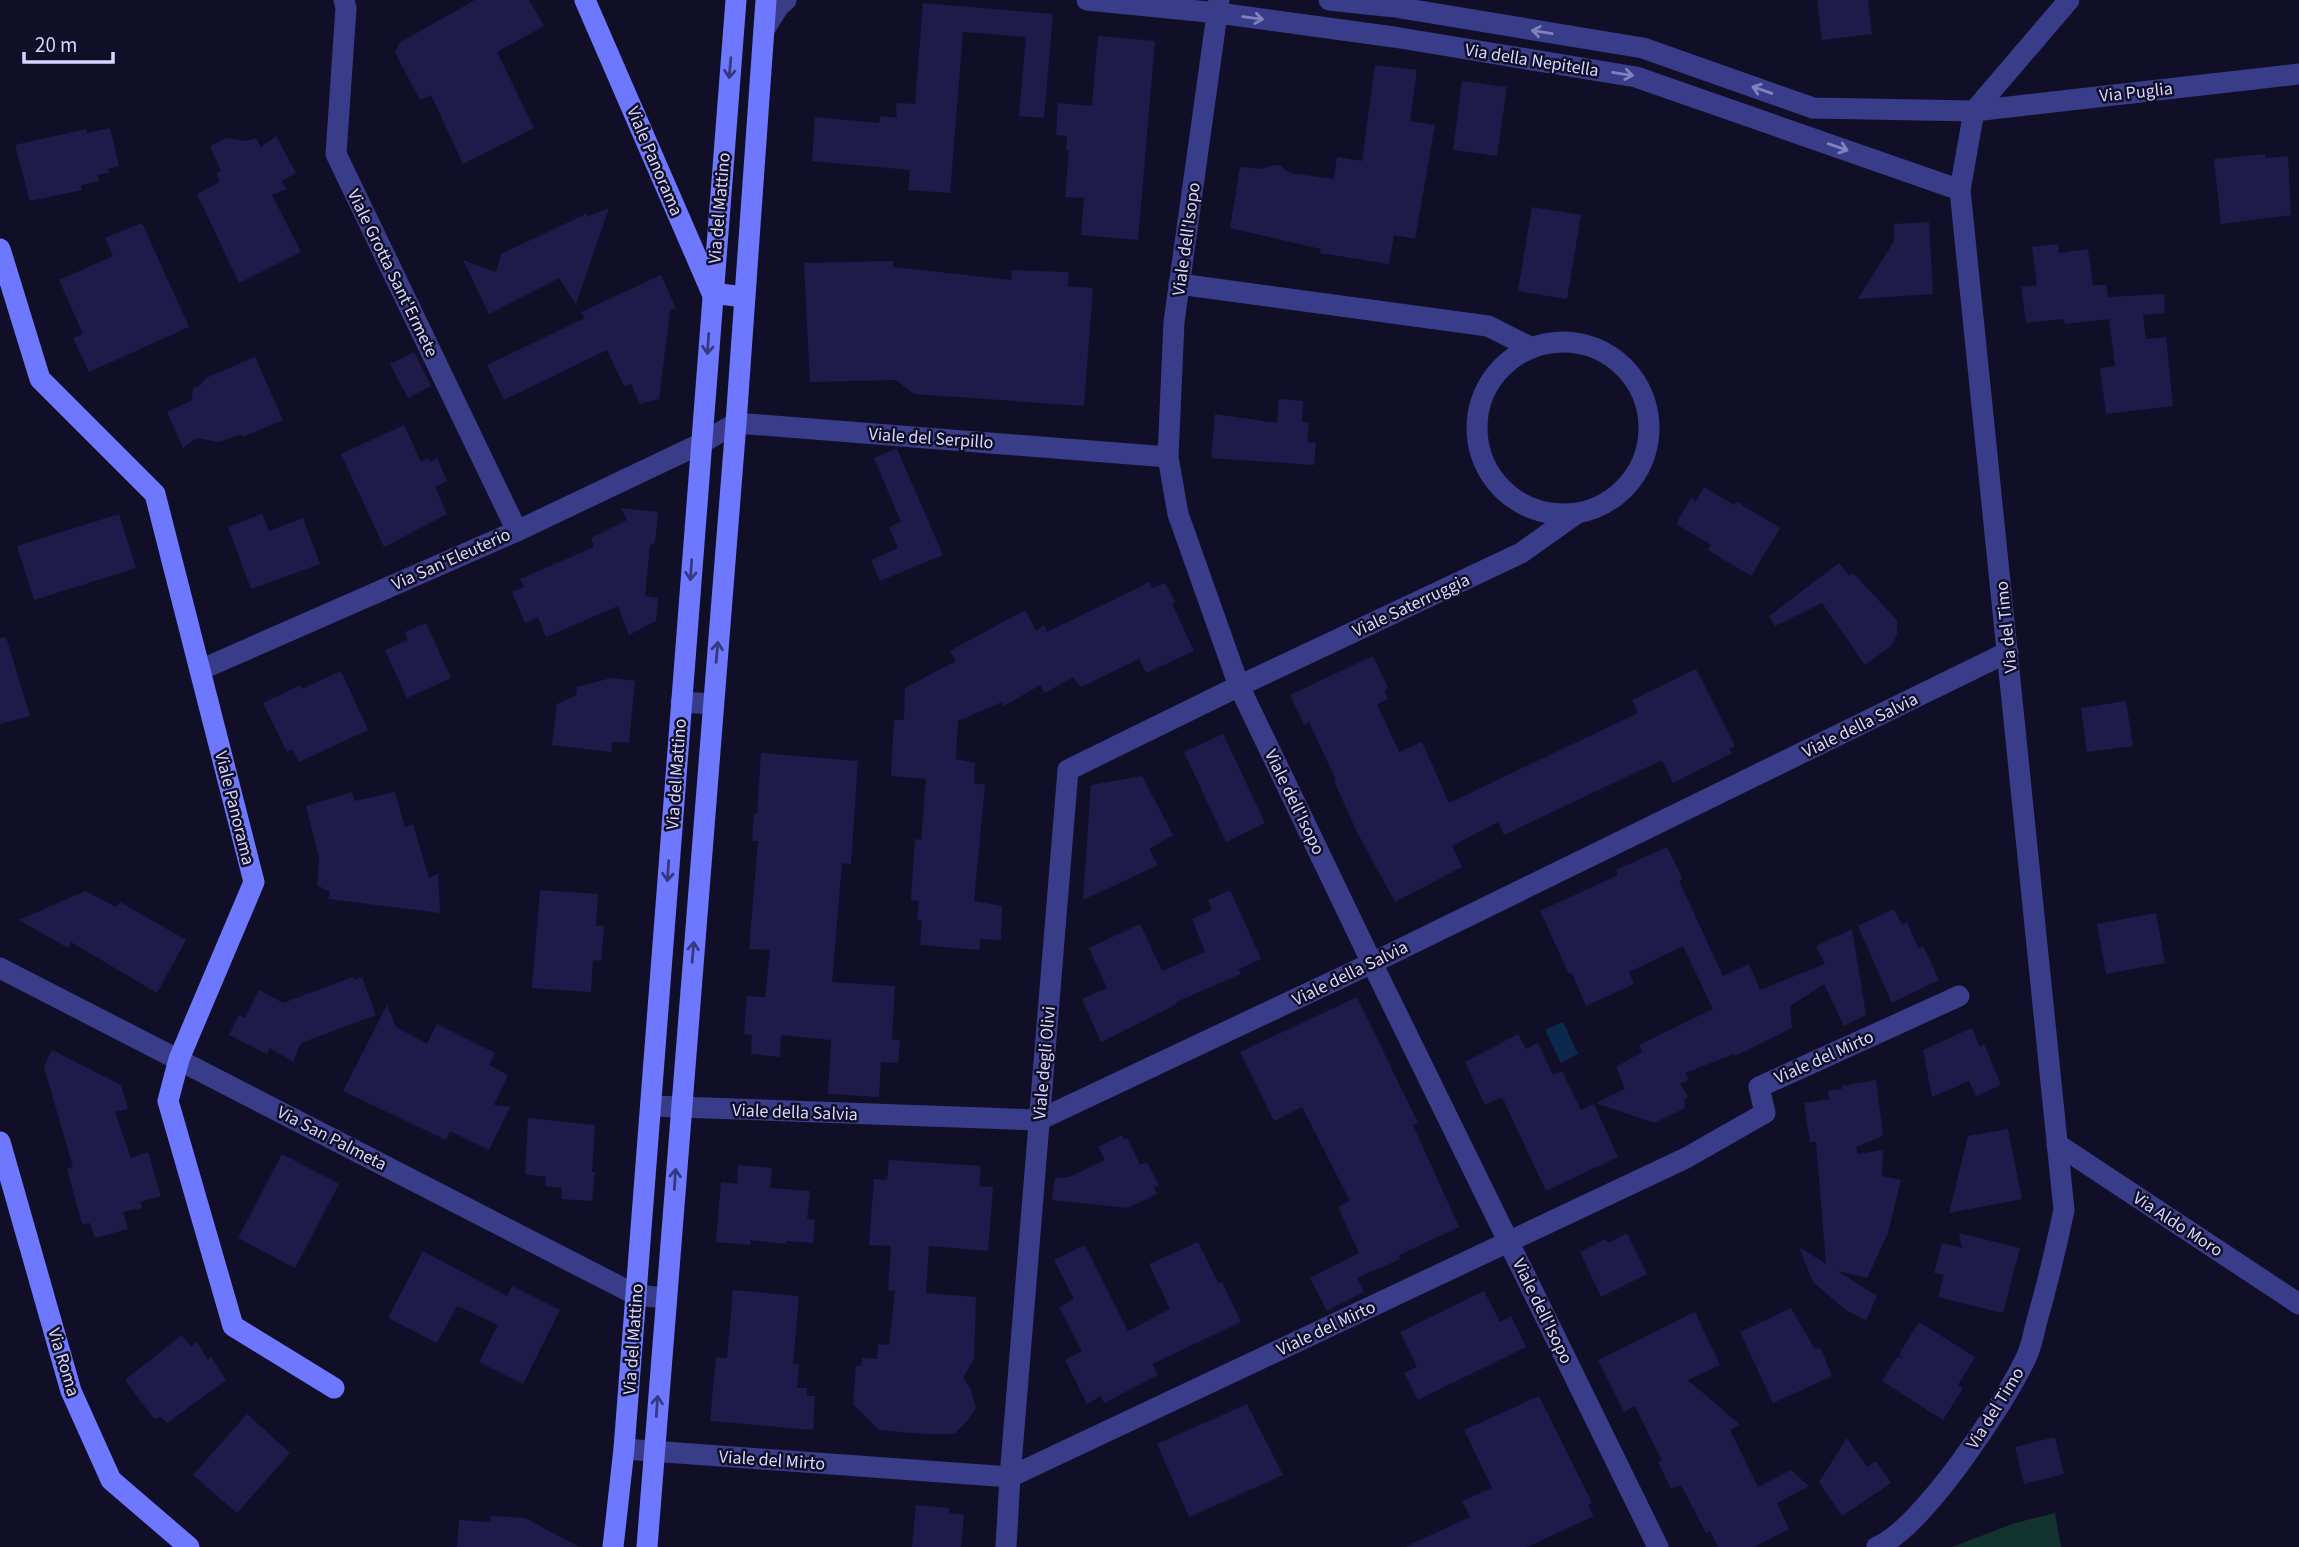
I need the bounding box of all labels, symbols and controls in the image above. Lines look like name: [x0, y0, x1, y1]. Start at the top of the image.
one-way arrow: [1241, 11, 1263, 24]
scale bar: [24, 21, 114, 65]
one-way arrow: [1532, 25, 1554, 38]
text: 20 m: [35, 30, 77, 60]
street label: Via della Nepitella: [1463, 38, 1601, 83]
one-way arrow: [723, 56, 736, 79]
one-way arrow: [1611, 68, 1634, 81]
street label: Via Puglia: [2098, 76, 2174, 109]
one-way arrow: [1751, 83, 1773, 95]
street label: Viale Panorama: [620, 103, 689, 220]
one-way arrow: [1827, 142, 1849, 154]
street label: Via del Mattino: [702, 152, 737, 265]
street label: Viale dell'Isopo: [1166, 181, 1207, 297]
street label: Viale Grotta Sant'Ermete: [341, 185, 444, 361]
one-way arrow: [701, 332, 714, 354]
street label: Viale del Serpillo: [868, 422, 994, 455]
street label: Via San'Eleuterio: [388, 522, 514, 597]
one-way arrow: [684, 559, 697, 581]
street label: Viale Saterruggia: [1348, 567, 1474, 644]
street label: Via del Timo: [1989, 580, 2024, 674]
one-way arrow: [711, 641, 724, 664]
street label: Viale della Salvia: [1798, 687, 1922, 764]
street label: Via del Mattino: [660, 718, 693, 830]
street label: Viale dell'Isopo: [1258, 745, 1331, 859]
street label: Viale Panorama: [208, 748, 261, 868]
one-way arrow: [662, 859, 675, 882]
street label: Viale della Salvia: [1288, 935, 1412, 1012]
one-way arrow: [687, 941, 700, 964]
street label: Viale degli Olivi: [1027, 1005, 1062, 1121]
street label: Viale del Mirto: [1771, 1024, 1878, 1091]
street label: Viale della Salvia: [732, 1098, 858, 1127]
street label: Via San Palmeta: [273, 1100, 391, 1177]
one-way arrow: [669, 1168, 682, 1191]
street label: Via Aldo Moro: [2128, 1186, 2228, 1263]
street label: Viale dell'Isopo: [1506, 1254, 1579, 1368]
street label: Via del Mattino: [617, 1283, 650, 1395]
street label: Viale del Mirto: [1273, 1295, 1380, 1362]
street label: Via Roma: [41, 1325, 86, 1399]
street label: Via del Timo: [1960, 1363, 2030, 1454]
one-way arrow: [651, 1395, 664, 1417]
street label: Viale del Mirto: [718, 1444, 826, 1477]

